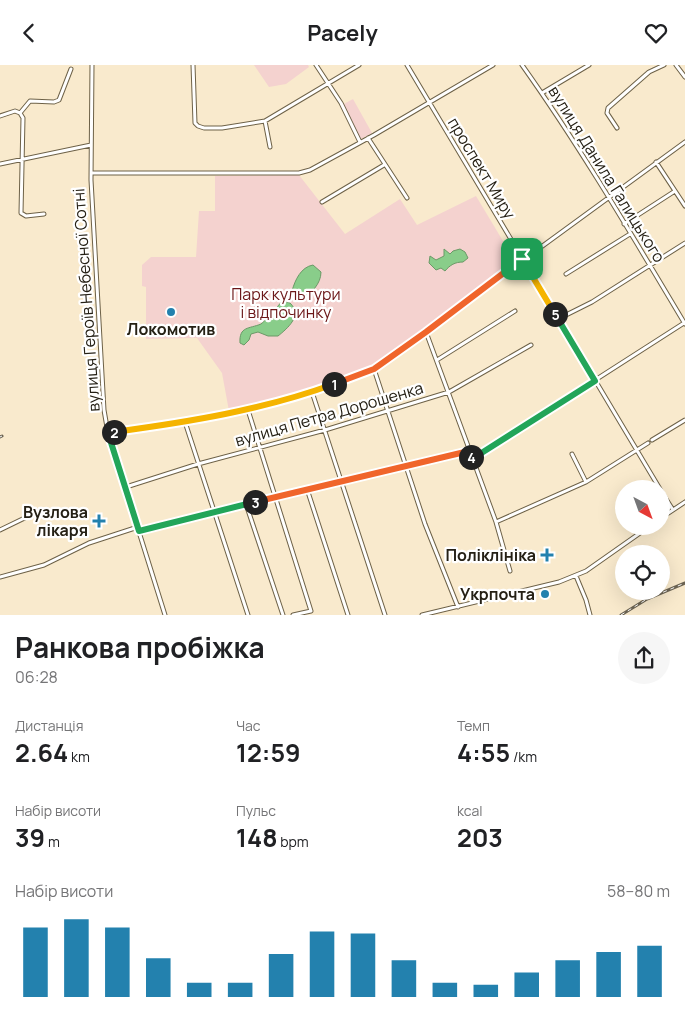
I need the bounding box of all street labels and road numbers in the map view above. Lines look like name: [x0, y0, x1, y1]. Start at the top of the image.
street label: вулиця Данила Галицького: [544, 81, 670, 267]
street label: проспект Миру: [443, 113, 521, 223]
street label: вулиця Героїв Небесної Сотні: [67, 188, 105, 412]
street label: вулиця Петра Дорошенка: [232, 377, 426, 451]

